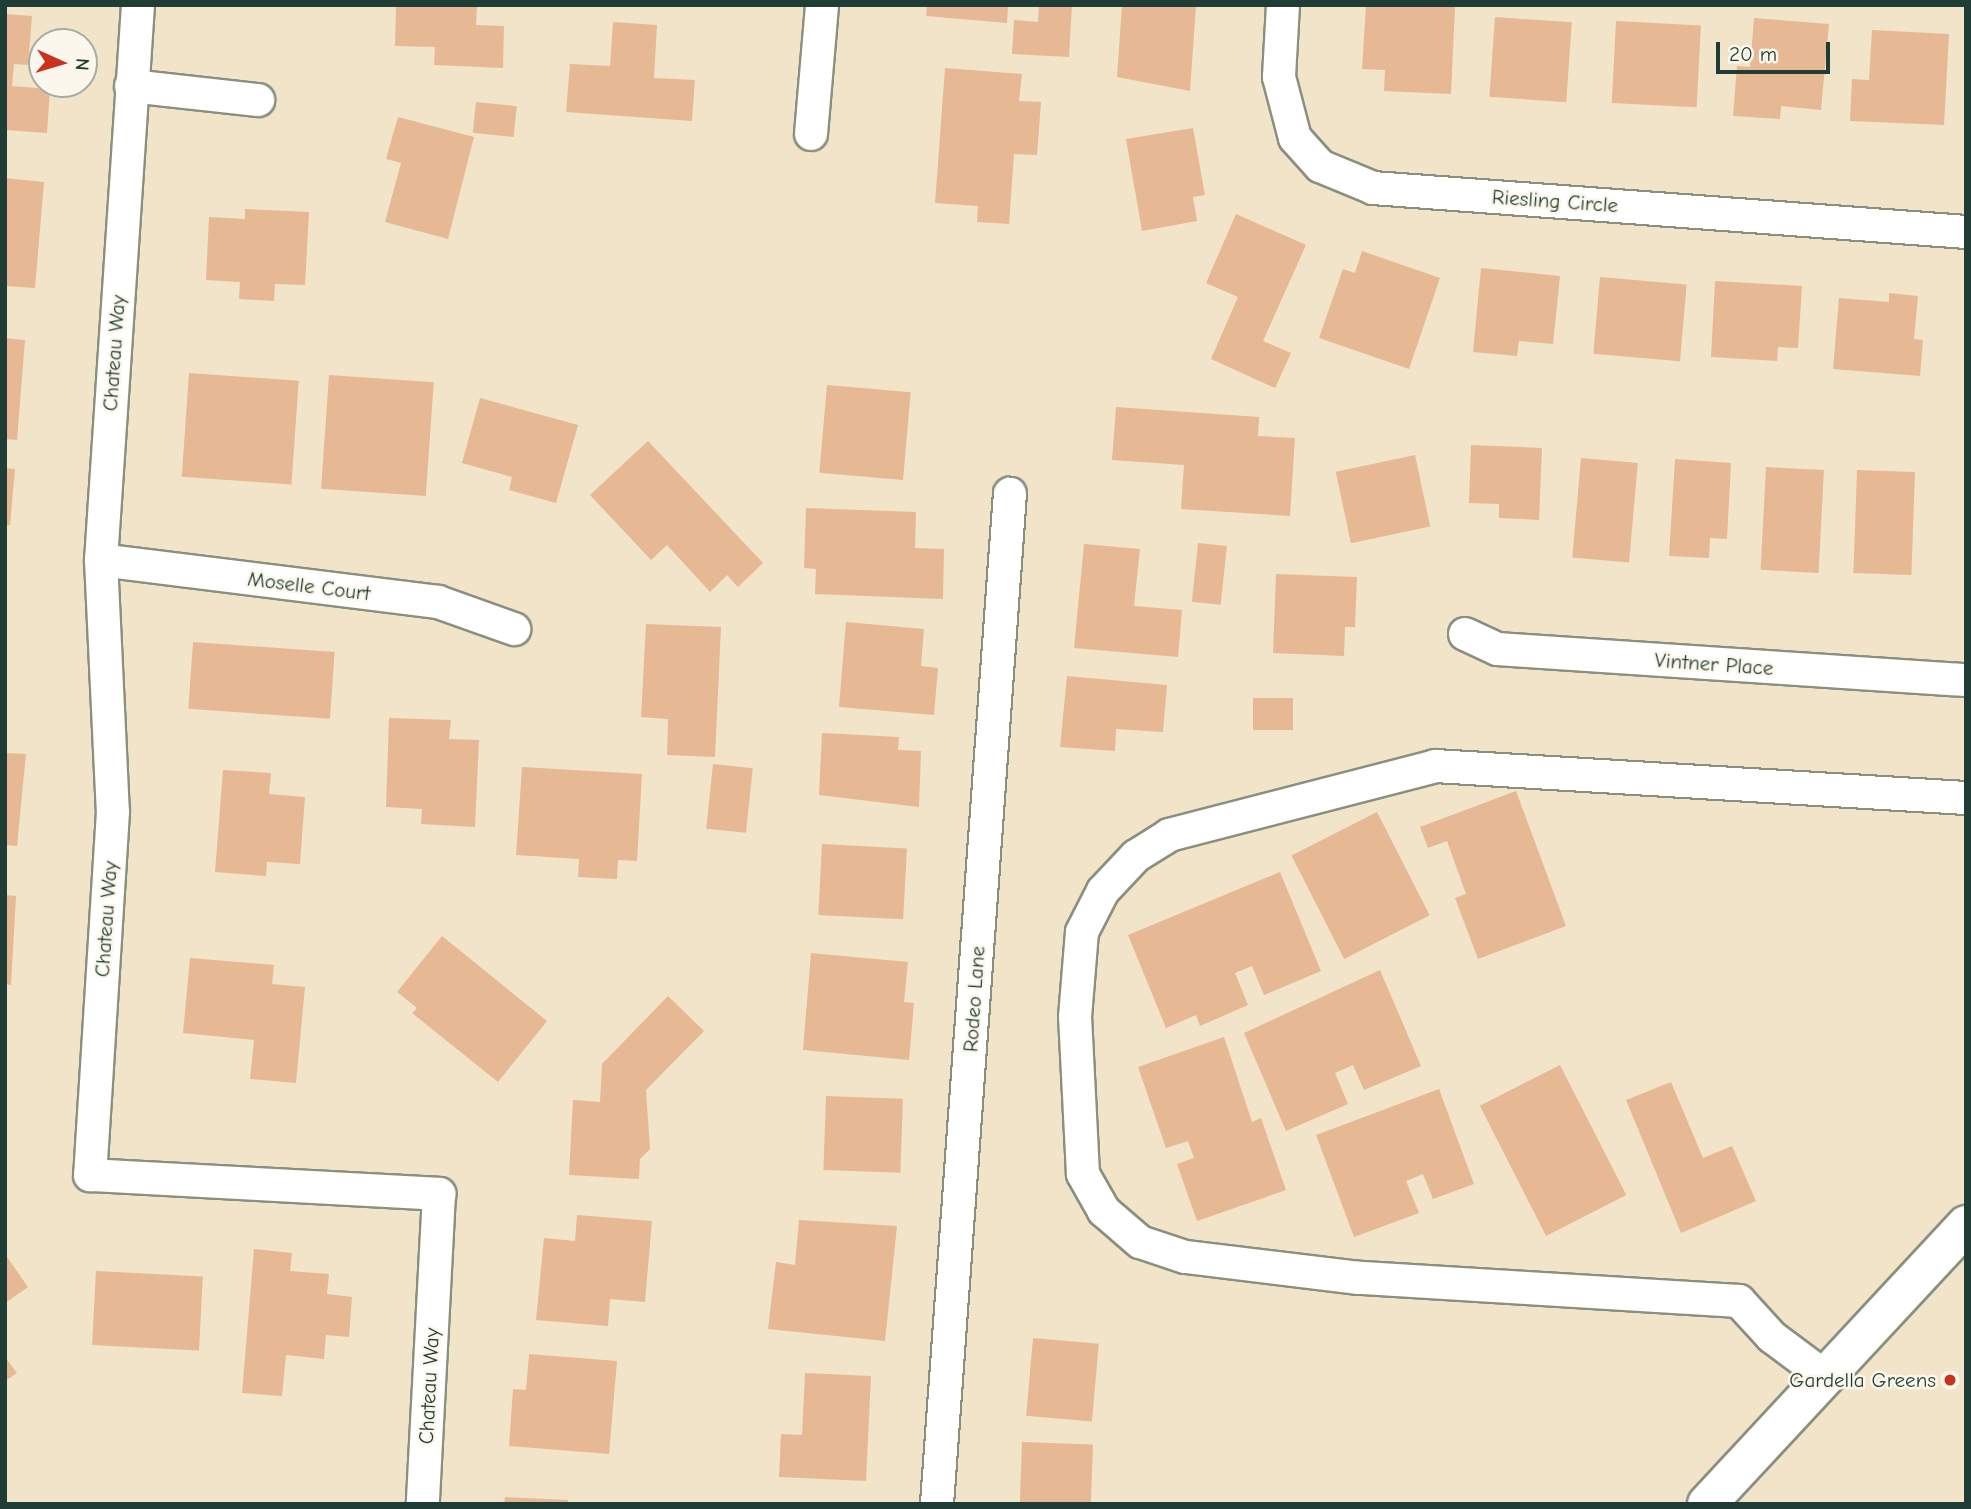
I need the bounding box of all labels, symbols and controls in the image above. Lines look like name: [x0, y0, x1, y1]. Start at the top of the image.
north arrow: [28, 28, 98, 98]
scale bar: [1719, 28, 1833, 72]
text: 20 m: [1729, 42, 1777, 66]
text: N: [71, 57, 93, 71]
street label: Riesling Circle: [1491, 184, 1619, 218]
street label: Chateau Way: [97, 294, 131, 412]
street label: Moselle Court: [246, 566, 372, 606]
street label: Vintner Place: [1654, 647, 1774, 681]
street label: Chateau Way: [89, 860, 123, 978]
street label: Rodeo Lane: [958, 945, 990, 1053]
street label: Chateau Way: [413, 1327, 445, 1445]
place label: Gardella Greens: [1789, 1367, 1936, 1393]
marker: Gardella Greens: [1942, 1372, 1958, 1388]

